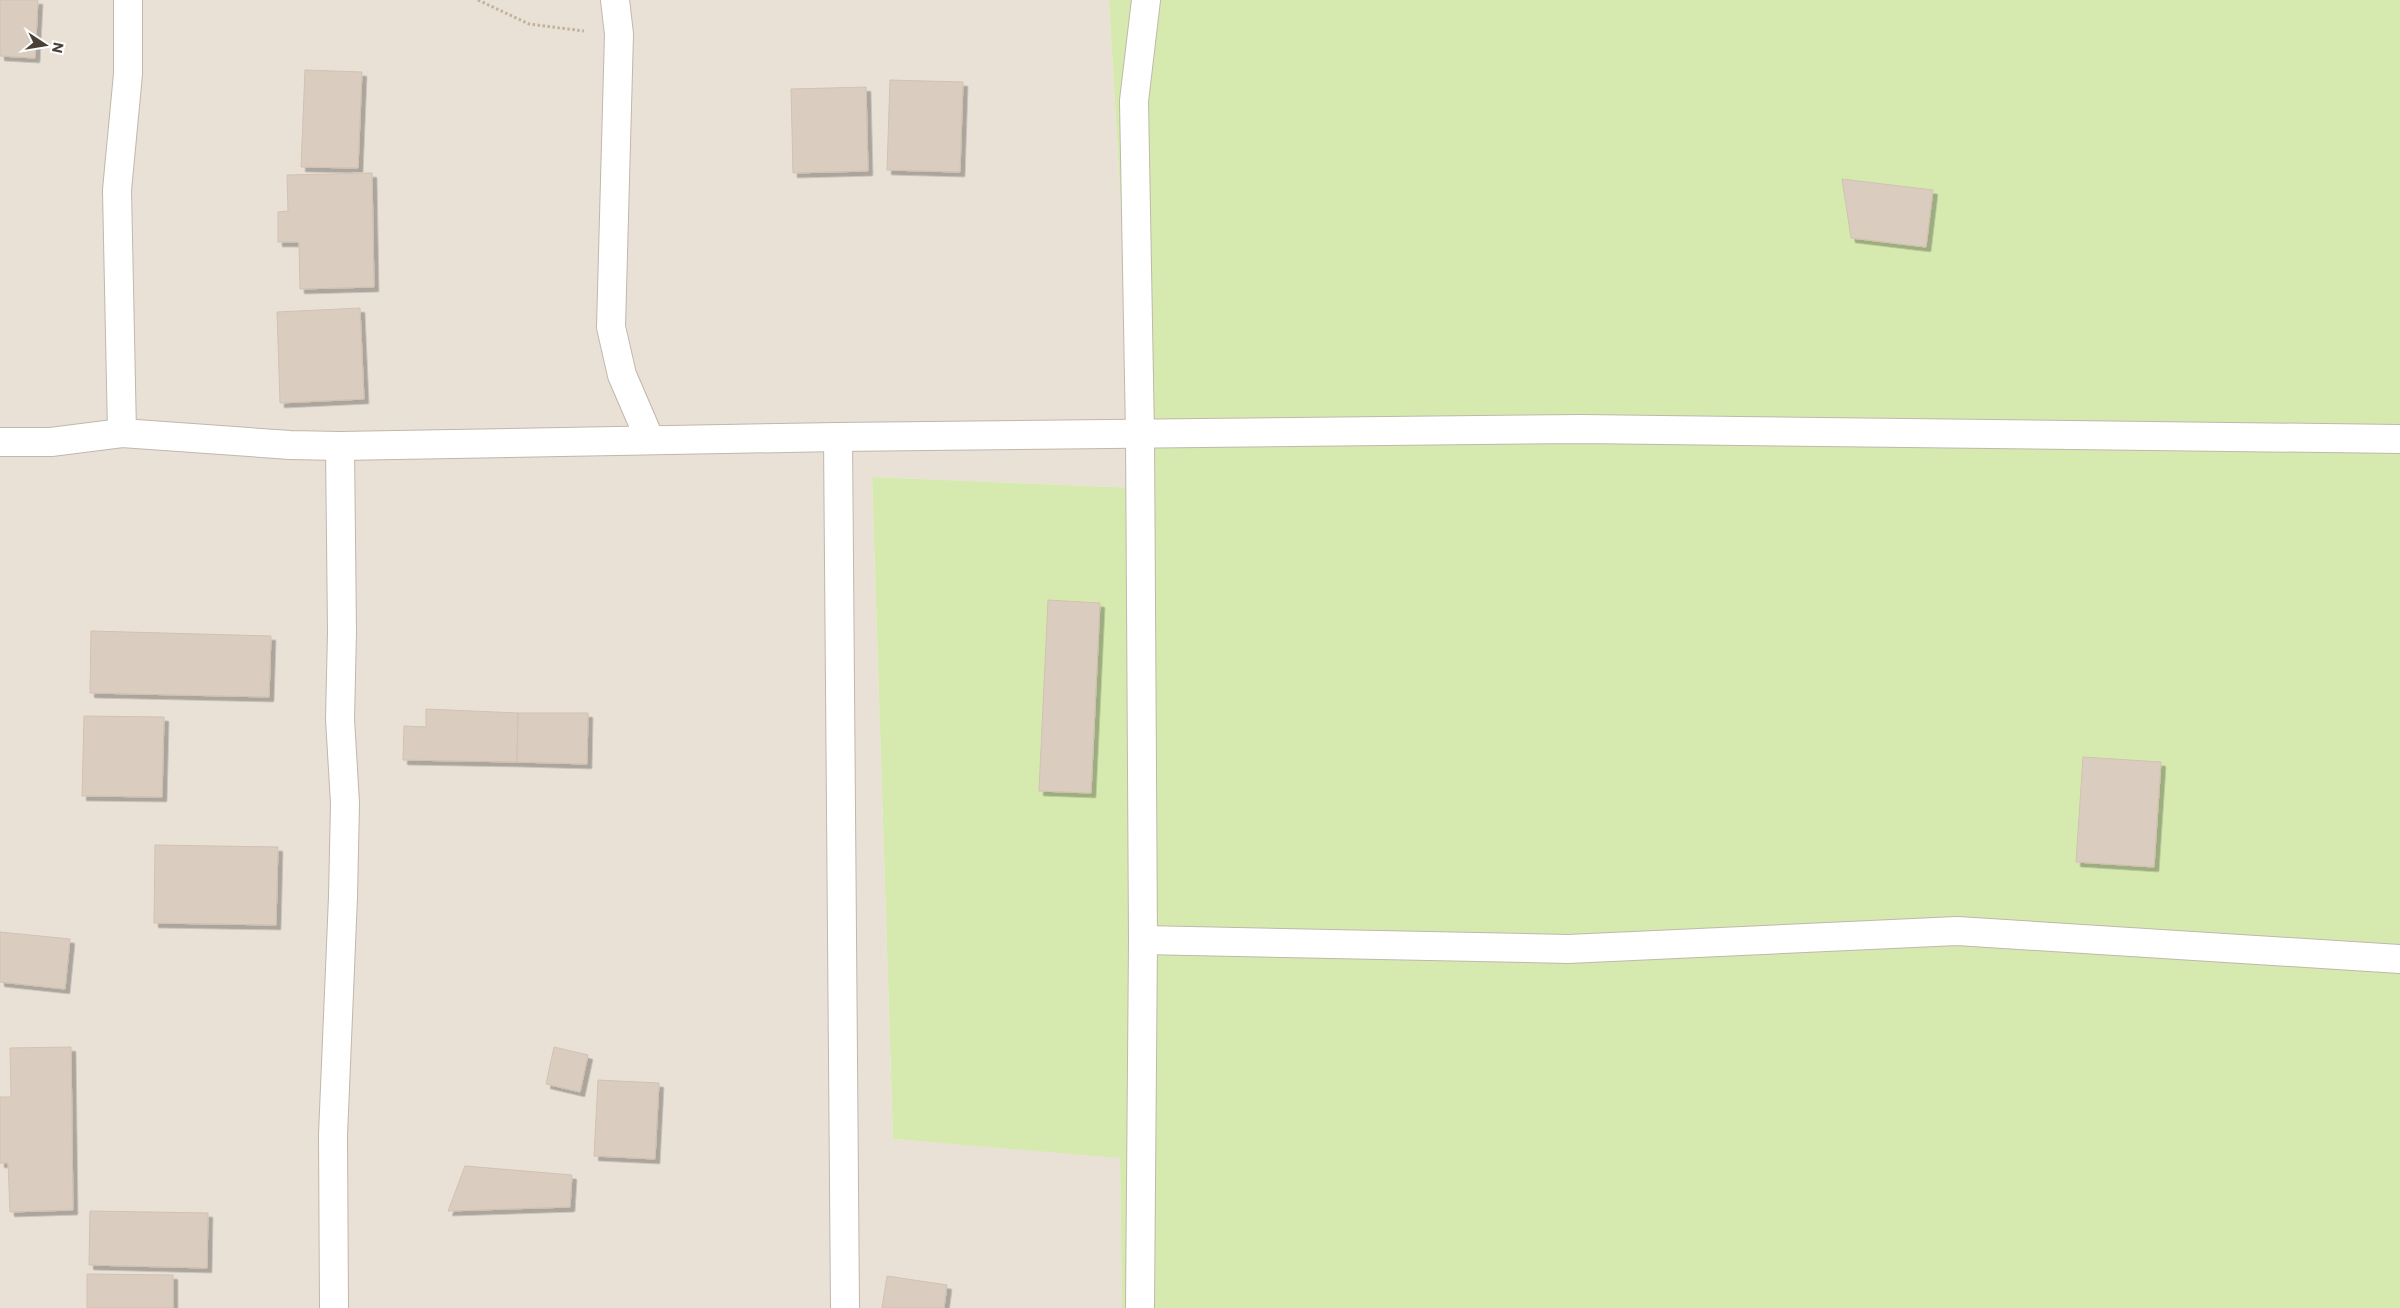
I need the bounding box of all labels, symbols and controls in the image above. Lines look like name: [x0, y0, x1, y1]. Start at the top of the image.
north arrow: [20, 20, 70, 70]
text: N: [49, 41, 68, 55]

